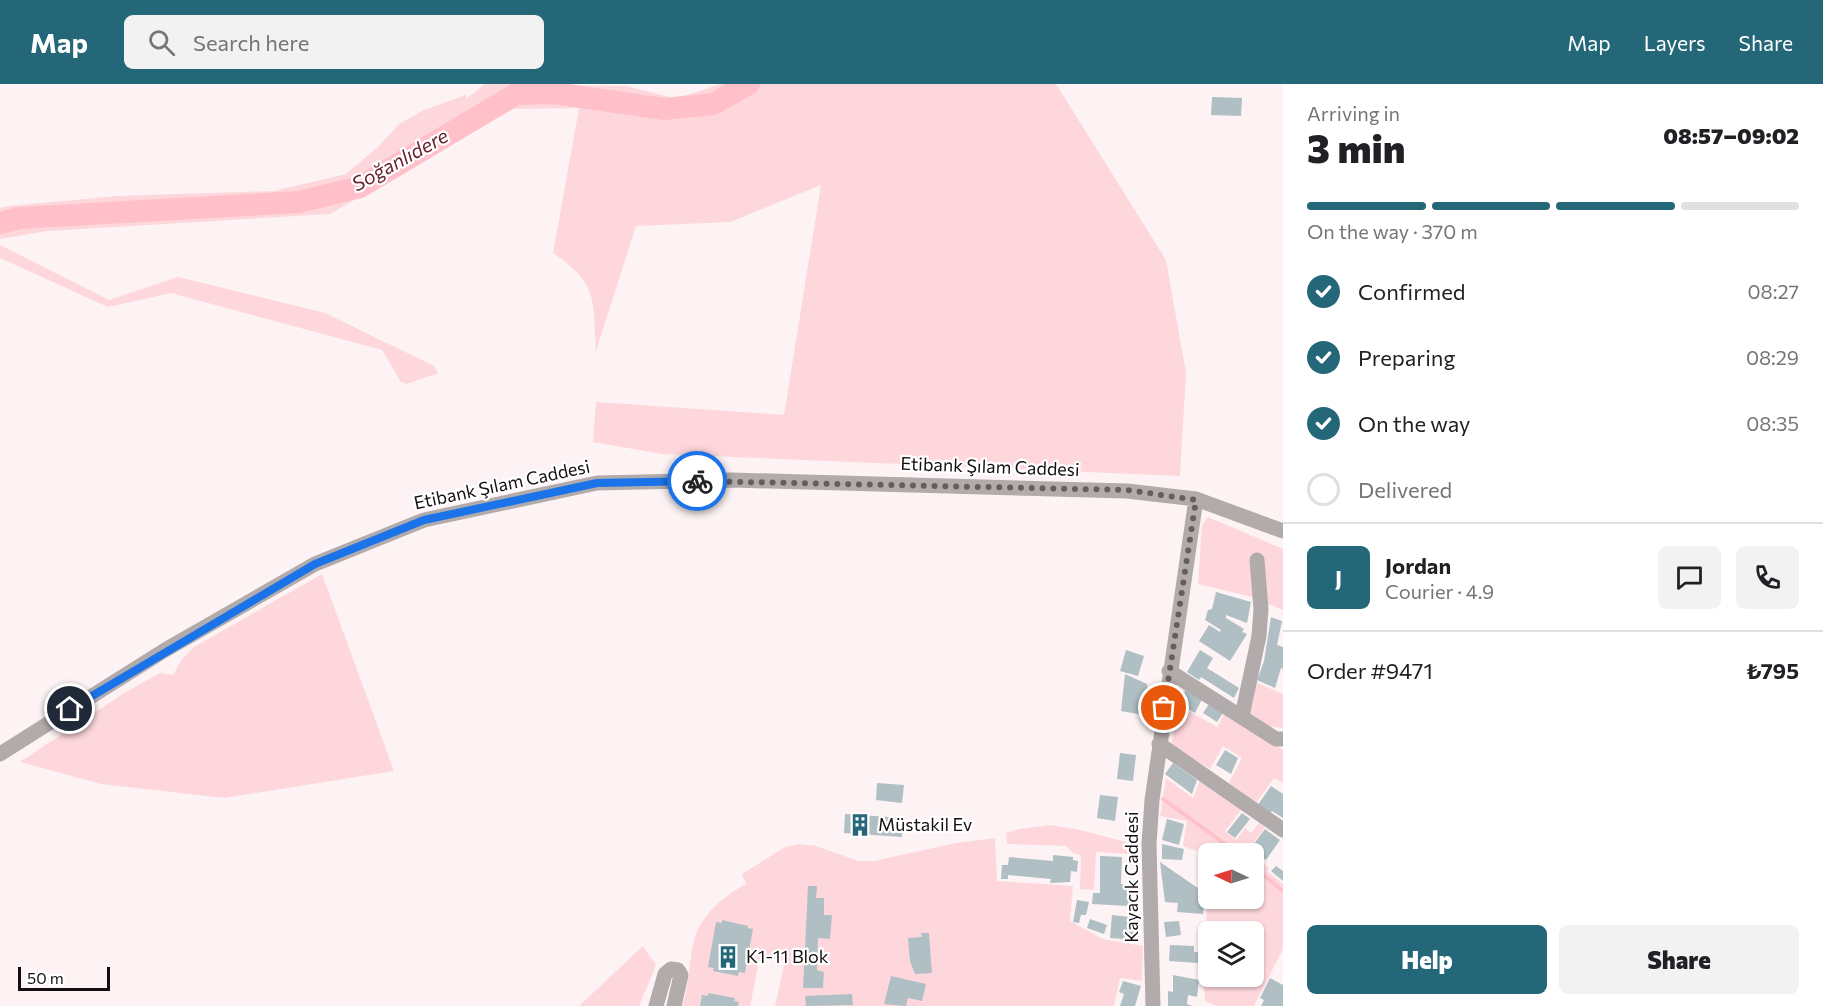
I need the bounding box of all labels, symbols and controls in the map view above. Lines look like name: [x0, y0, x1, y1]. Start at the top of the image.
search box: [124, 15, 544, 69]
text: Map: [30, 25, 88, 59]
icon: search: [145, 26, 178, 59]
text: Search here: [193, 29, 309, 56]
text: Map: [1567, 30, 1611, 55]
text: Layers: [1644, 30, 1706, 55]
text: Share: [1739, 30, 1793, 55]
text: Arriving in: [1307, 101, 1400, 125]
text: 08:57–09:02: [1663, 122, 1799, 149]
water label: Soğanlıdere: [347, 123, 452, 196]
text: 3 min: [1307, 123, 1405, 171]
text: On the way · 370 m: [1307, 219, 1478, 243]
icon: check: [1307, 275, 1340, 308]
text: Confirmed: [1358, 278, 1465, 305]
text: 08:27: [1747, 279, 1799, 303]
icon: check: [1307, 341, 1340, 374]
text: Preparing: [1358, 344, 1455, 371]
text: 08:29: [1746, 345, 1799, 369]
icon: check: [1307, 407, 1340, 440]
text: On the way: [1358, 410, 1470, 437]
text: 08:35: [1746, 411, 1799, 435]
courier: [667, 451, 727, 511]
street label: Etibank Şılam Caddesi: [900, 452, 1080, 480]
street label: Etibank Şılam Caddesi: [412, 455, 592, 513]
icon: bike: [681, 465, 714, 498]
text: Delivered: [1358, 476, 1452, 503]
button: chat: [1658, 546, 1721, 609]
button: phone: [1736, 546, 1799, 609]
text: Jordan: [1385, 552, 1451, 579]
text: J: [1335, 564, 1342, 591]
text: Courier · 4.9: [1385, 579, 1494, 603]
text: Order #9471: [1307, 657, 1433, 684]
text: ₺795: [1746, 657, 1799, 684]
pin: [1138, 682, 1189, 733]
pin: [44, 683, 95, 734]
icon: bag: [1147, 691, 1180, 724]
icon: home: [53, 692, 86, 725]
street label: Kayacık Caddesi: [1120, 811, 1142, 943]
building icon: Müstakil Ev: [847, 812, 873, 838]
place label: Müstakil Ev: [878, 813, 972, 835]
north arrow: [1198, 843, 1264, 909]
map controls: [1198, 843, 1264, 987]
button: layers: [1198, 921, 1264, 987]
button: Help: [1307, 925, 1547, 994]
button: Share: [1559, 925, 1799, 994]
building icon: K1-11 Blok: [715, 944, 741, 970]
place label: K1-11 Blok: [746, 945, 829, 967]
scale bar: [18, 964, 110, 992]
text: 50 m: [27, 968, 64, 987]

